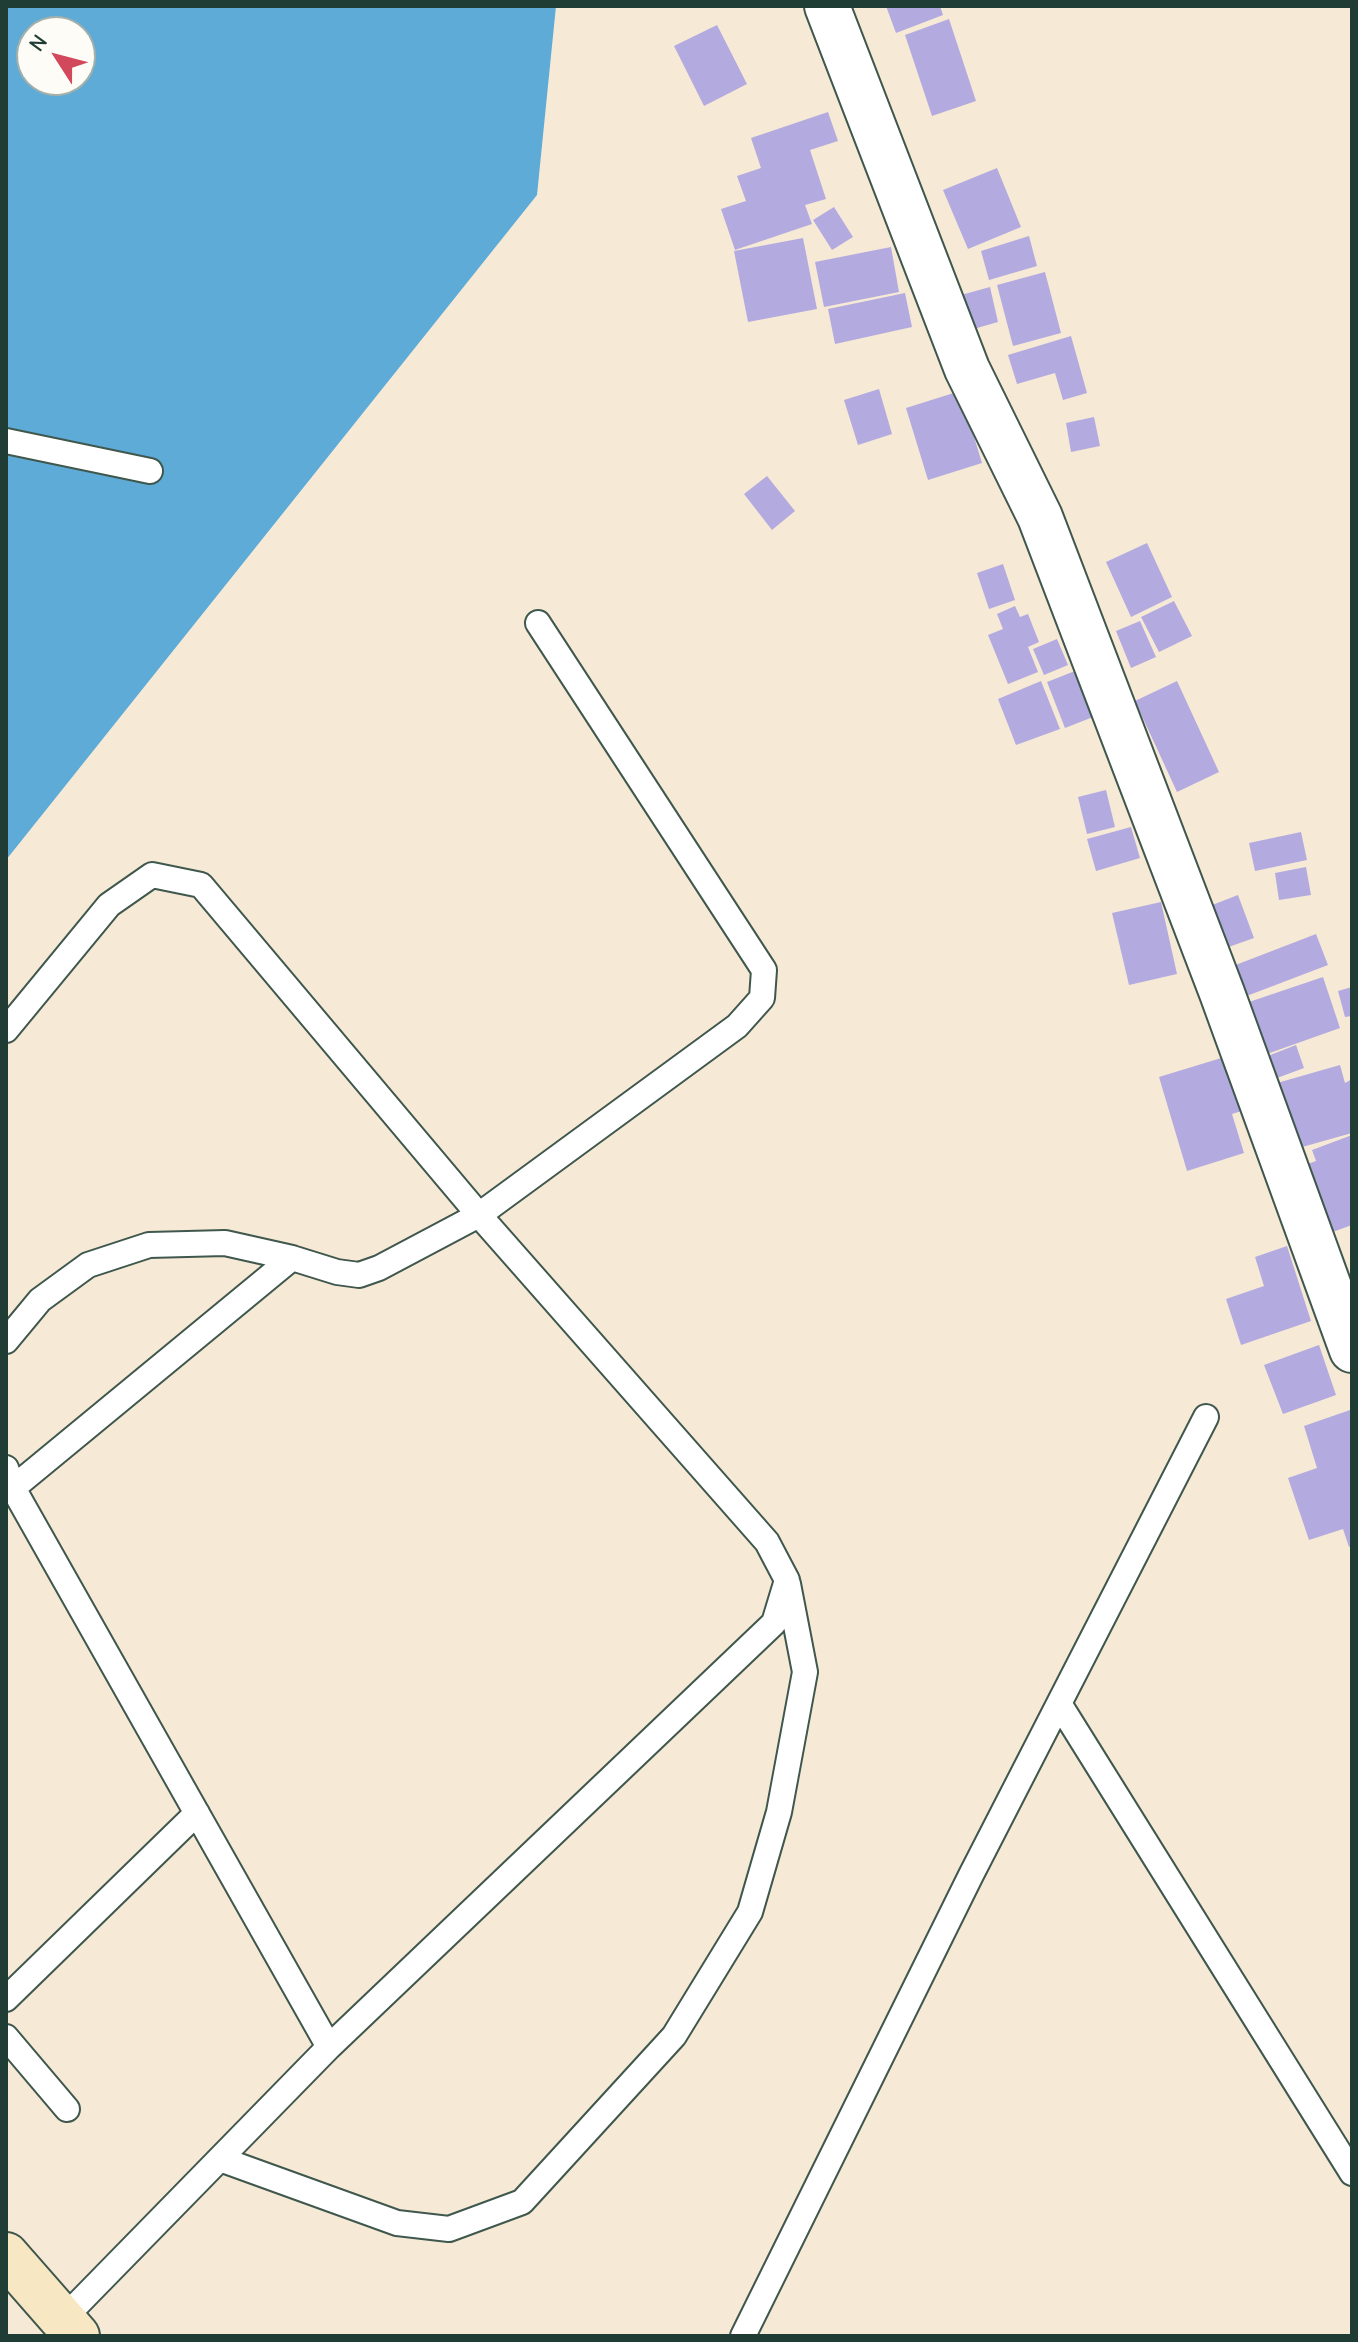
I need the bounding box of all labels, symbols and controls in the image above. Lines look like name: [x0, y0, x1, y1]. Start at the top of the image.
north arrow: [16, 16, 96, 96]
text: N: [23, 30, 53, 57]

